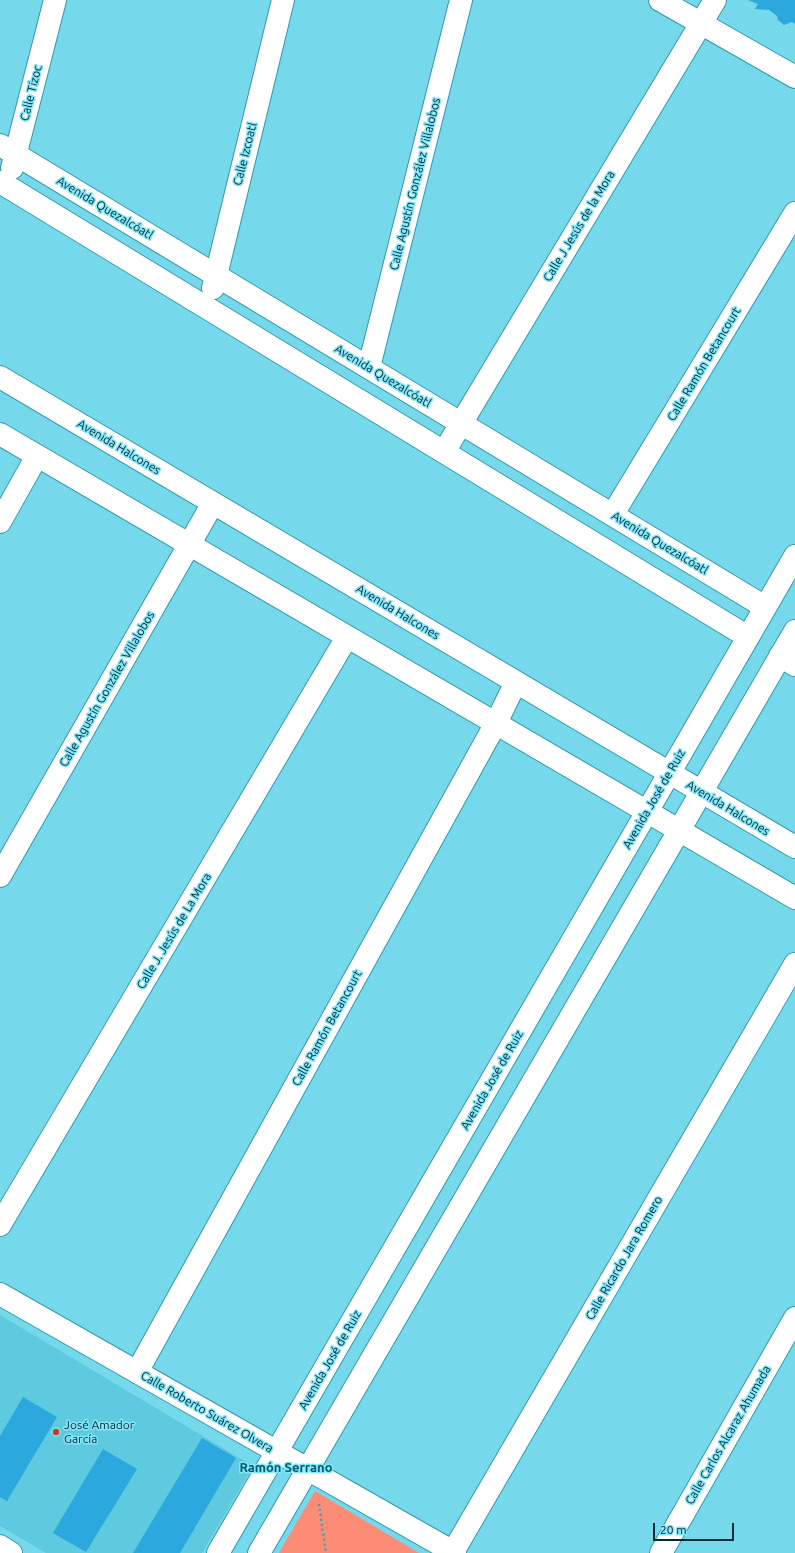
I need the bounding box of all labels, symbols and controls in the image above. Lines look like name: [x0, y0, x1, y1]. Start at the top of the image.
street label: Calle Tízoc: [17, 64, 45, 122]
street label: Calle Agustín González Villalobos: [387, 96, 443, 272]
street label: Calle Izcoatl: [230, 121, 260, 187]
street label: Calle J Jesús de la Mora: [540, 168, 618, 284]
street label: Avenida Quezalcóatl: [54, 174, 156, 242]
street label: Calle Ramón Betancourt: [664, 304, 744, 424]
street label: Avenida Quezalcóatl: [332, 342, 434, 410]
street label: Avenida Halcones: [75, 416, 163, 478]
street label: Avenida Quezalcóatl: [609, 509, 711, 577]
street label: Avenida Halcones: [354, 581, 442, 643]
street label: Calle Agustín González Villalobos: [56, 609, 158, 769]
street label: Avenida José de Ruiz: [620, 747, 688, 851]
street label: Avenida Halcones: [684, 777, 772, 839]
street label: Calle J. Jesús de La Mora: [134, 870, 214, 992]
street label: Calle Ramón Betancourt: [289, 967, 365, 1089]
street label: Avenida José de Ruiz: [458, 1028, 526, 1132]
street label: Calle Ricardo Jara Romero: [582, 1193, 666, 1323]
street label: Avenida José de Ruiz: [296, 1308, 364, 1412]
street label: Calle Carlos Alcaraz Ahumada: [682, 1363, 774, 1507]
street label: Calle Roberto Suárez Olvera: [138, 1368, 276, 1456]
place label: José Amador García: [64, 1418, 134, 1446]
marker: José Amador García: [51, 1427, 61, 1437]
district label: Ramón Serrano: [240, 1460, 332, 1476]
scale bar: [655, 1515, 736, 1541]
text: 20 m: [660, 1523, 687, 1536]

